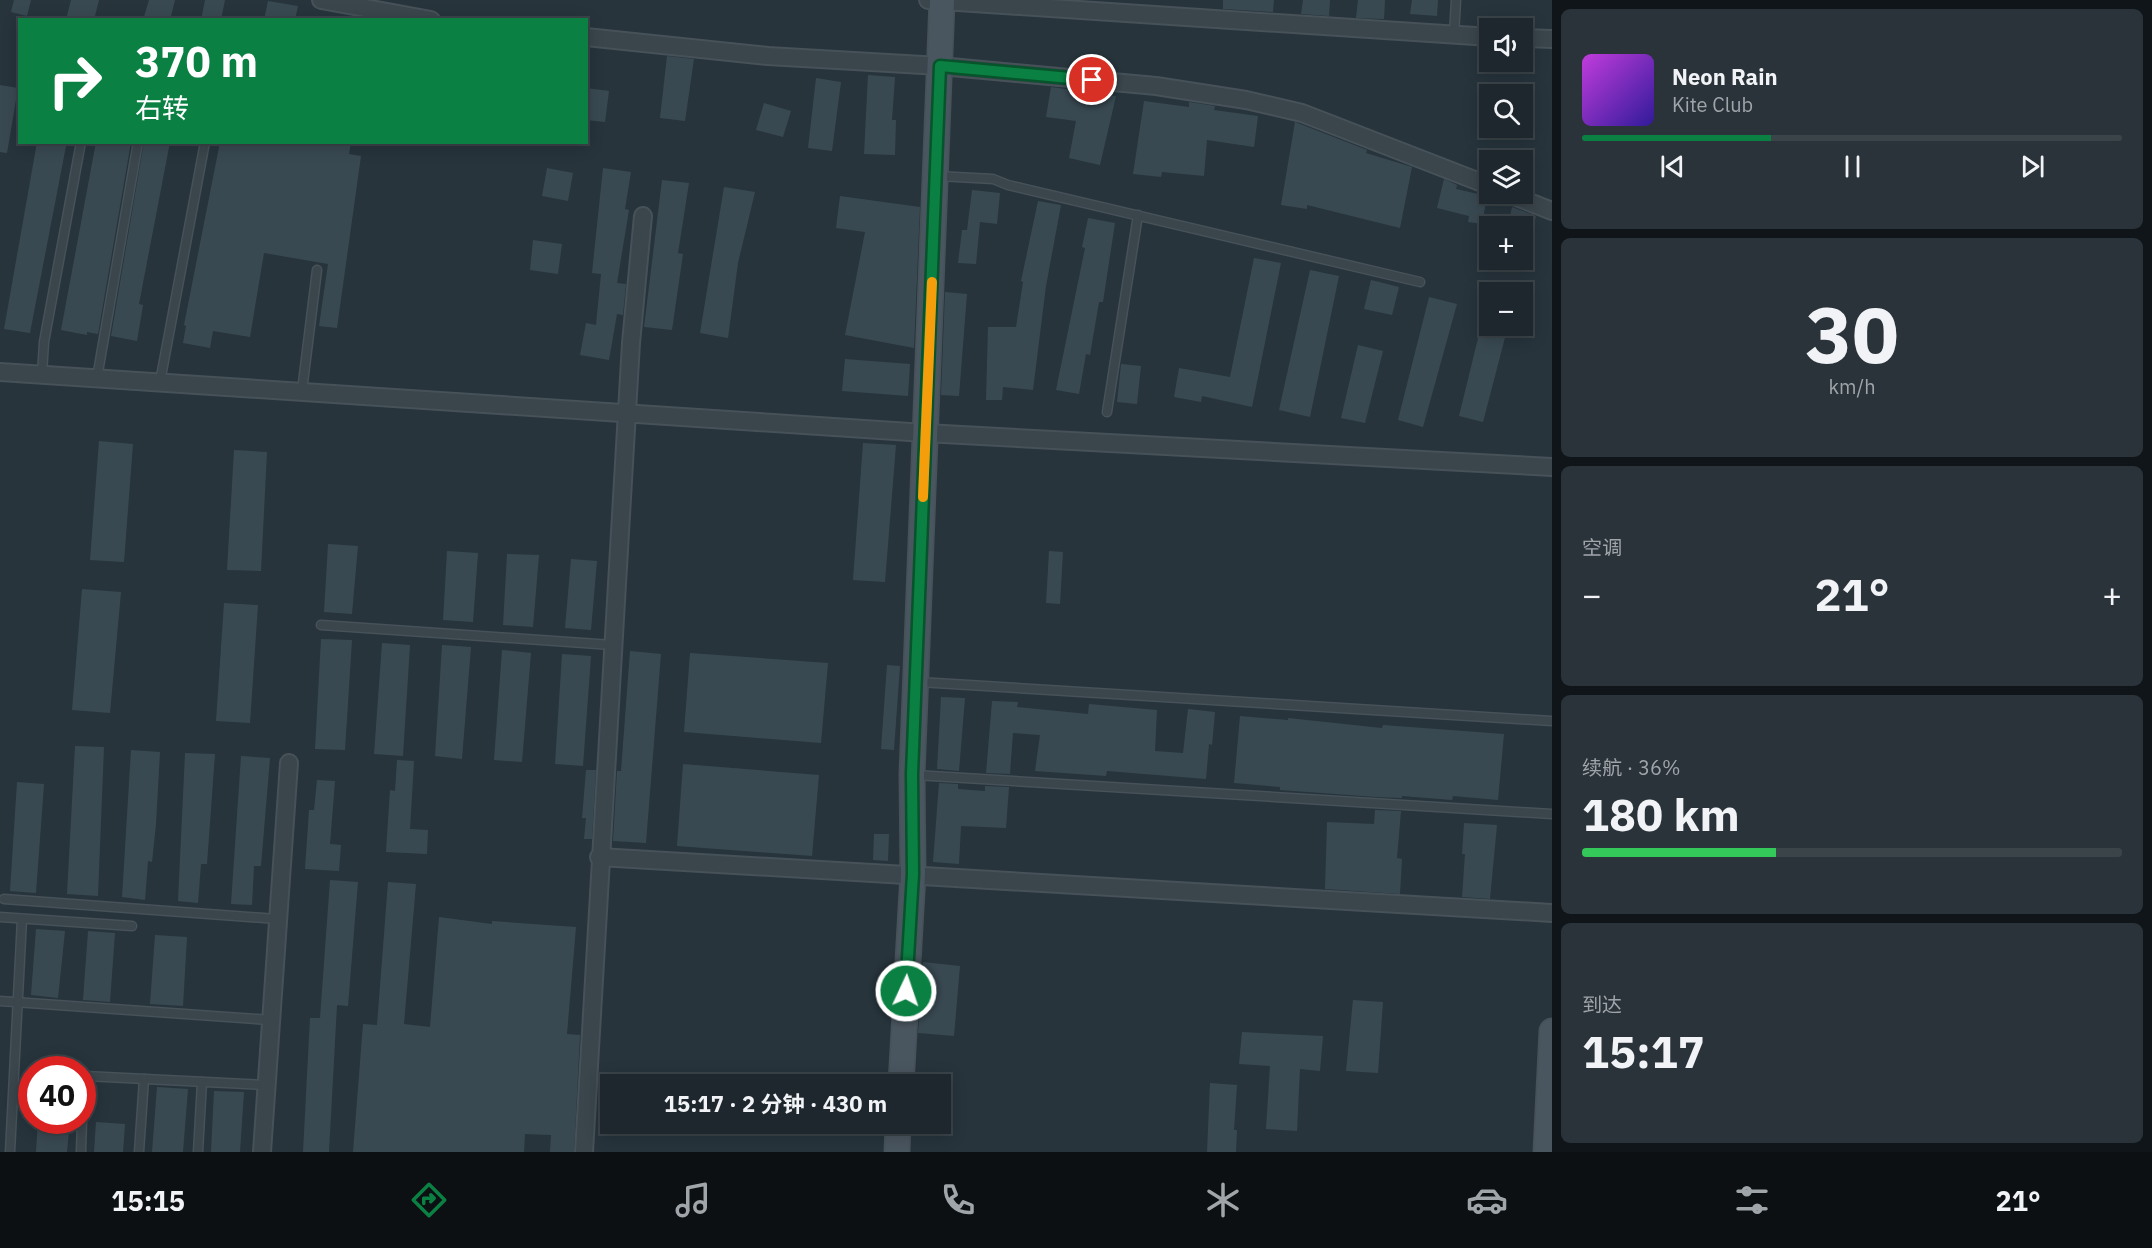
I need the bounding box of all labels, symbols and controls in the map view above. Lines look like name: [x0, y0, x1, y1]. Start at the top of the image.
map controls: [1479, 18, 1533, 336]
button: sound: [1479, 18, 1533, 72]
text: 370 m: [135, 34, 258, 89]
icon: right: [36, 42, 114, 120]
pin: [1066, 54, 1117, 105]
text: Neon Rain: [1672, 62, 1778, 91]
icon: arrive: [1075, 63, 1108, 96]
button: search: [1479, 84, 1533, 138]
text: 右转: [135, 90, 189, 125]
text: Kite Club: [1672, 91, 1753, 118]
button: layers: [1479, 150, 1533, 204]
icon: previous: [1656, 150, 1689, 183]
icon: pause: [1836, 150, 1869, 183]
icon: next: [2016, 150, 2049, 183]
button: +: [1479, 216, 1533, 270]
button: −: [1479, 282, 1533, 336]
text: 30: [1805, 283, 1899, 384]
text: km/h: [1828, 373, 1876, 400]
text: 空调: [1582, 534, 1622, 561]
text: 21°: [1814, 565, 1890, 623]
text: −: [1582, 573, 1602, 616]
text: +: [2102, 573, 2122, 616]
text: 续航 · 36%: [1582, 754, 1681, 781]
text: 180 km: [1582, 785, 1740, 843]
position arrow: [874, 959, 938, 1023]
text: 到达: [1582, 991, 1622, 1018]
text: 15:17: [1582, 1022, 1705, 1080]
speed limit sign: 40: [18, 1056, 96, 1134]
text: 15:17 · 2 分钟 · 430 m: [664, 1089, 887, 1118]
icon: directions: [408, 1179, 450, 1221]
icon: music: [672, 1179, 714, 1221]
icon: phone: [937, 1179, 979, 1221]
icon: climate: [1202, 1179, 1244, 1221]
icon: car: [1466, 1179, 1508, 1221]
icon: filters: [1731, 1179, 1773, 1221]
text: 15:15: [111, 1183, 185, 1218]
text: 21°: [1996, 1183, 2041, 1218]

